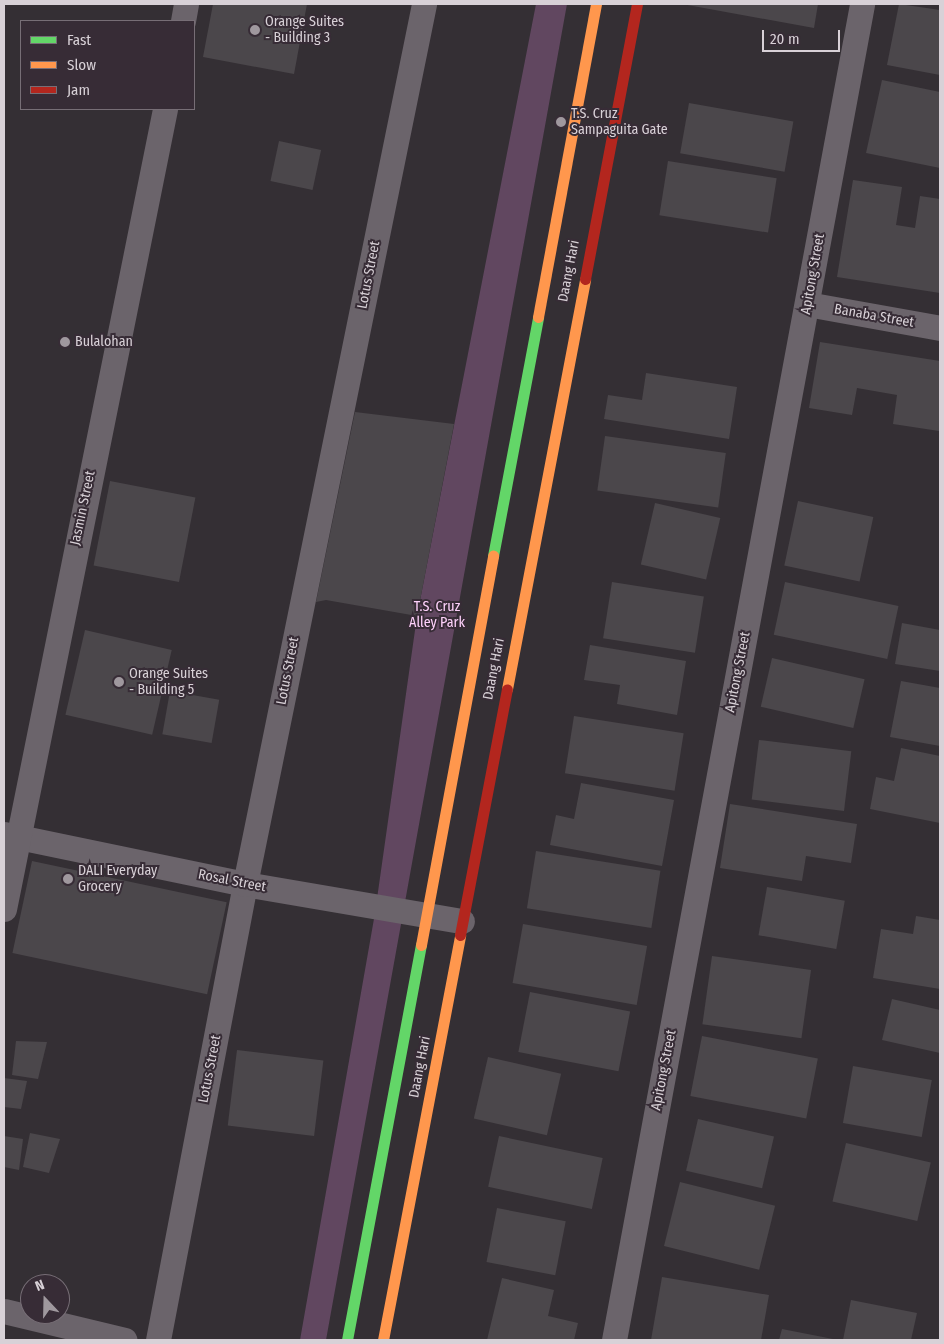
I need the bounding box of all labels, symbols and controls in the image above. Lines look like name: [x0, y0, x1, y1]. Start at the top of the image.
place label: Orange Suites - Building 3: [265, 14, 344, 46]
legend: [20, 20, 195, 110]
scale bar: [764, 20, 842, 52]
marker: Orange Suites - Building 3: [249, 24, 261, 36]
text: 20 m: [770, 30, 800, 48]
text: Fast: [67, 31, 91, 49]
text: Slow: [67, 56, 96, 74]
text: Jam: [67, 81, 90, 99]
place label: T.S. Cruz Sampaguita Gate: [571, 106, 668, 138]
marker: T.S. Cruz Sampaguita Gate: [555, 116, 567, 128]
street label: Apitong Street: [798, 232, 828, 316]
street label: Daang Hari: [555, 239, 583, 303]
street label: Lotus Street: [354, 240, 384, 310]
street label: Banaba Street: [833, 301, 915, 331]
place label: Bulalohan: [75, 334, 133, 350]
marker: Bulalohan: [59, 336, 71, 348]
street label: Jasmin Street: [67, 469, 99, 547]
park label: T.S. Cruz Alley Park: [409, 599, 465, 632]
street label: Apitong Street: [722, 630, 754, 714]
street label: Lotus Street: [273, 636, 303, 706]
street label: Daang Hari: [480, 637, 508, 701]
place label: Orange Suites - Building 5: [129, 666, 208, 699]
marker: Orange Suites - Building 5: [113, 676, 125, 688]
place label: DALI Everyday Grocery: [78, 863, 157, 896]
street label: Rosal Street: [197, 866, 267, 896]
marker: DALI Everyday Grocery: [62, 873, 74, 885]
street label: Apitong Street: [648, 1028, 680, 1112]
street label: Lotus Street: [195, 1034, 225, 1104]
street label: Daang Hari: [406, 1035, 434, 1099]
north arrow: [20, 1274, 70, 1324]
text: N: [33, 1276, 47, 1295]

